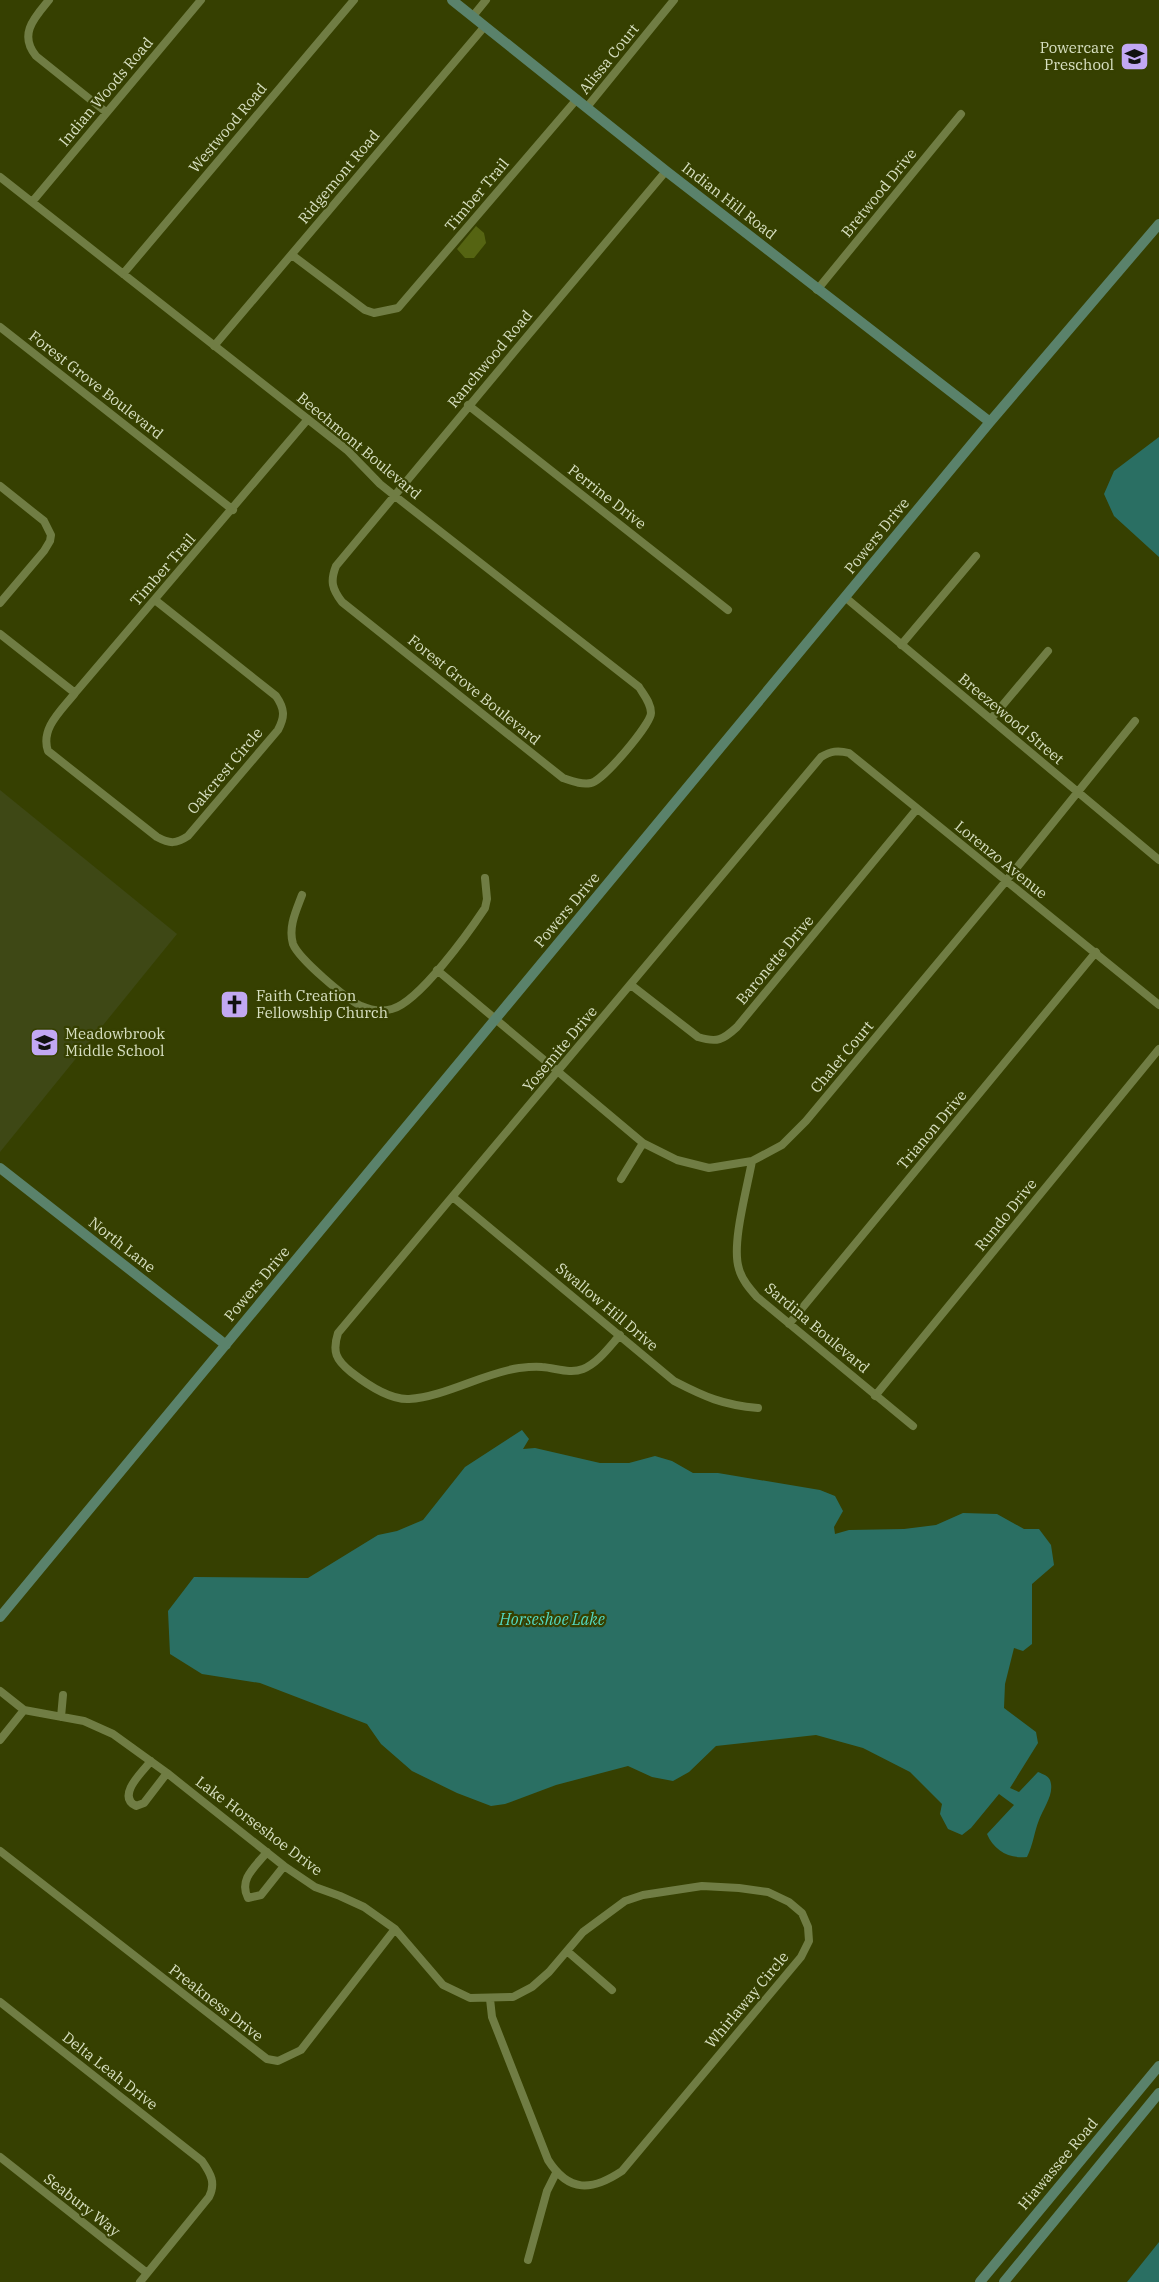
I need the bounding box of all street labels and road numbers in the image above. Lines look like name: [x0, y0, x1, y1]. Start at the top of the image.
street label: Alissa Court: [574, 20, 643, 98]
street label: Indian Woods Road: [54, 33, 157, 150]
street label: Westwood Road: [184, 79, 271, 177]
street label: Ridgemont Road: [294, 126, 383, 228]
street label: Bretwood Drive: [837, 144, 920, 241]
street label: Timber Trail: [441, 154, 513, 235]
street label: Indian Hill Road: [678, 158, 780, 243]
street label: Ranchwood Road: [443, 306, 536, 411]
street label: Forest Grove Boulevard: [25, 326, 167, 443]
street label: Beechmont Boulevard: [293, 388, 425, 503]
street label: Perrine Drive: [564, 460, 650, 533]
street label: Powers Drive: [840, 494, 913, 578]
street label: Timber Trail: [126, 530, 199, 610]
street label: Forest Grove Boulevard: [404, 630, 544, 749]
street label: Breezewood Street: [955, 669, 1068, 768]
street label: Oakcrest Circle: [183, 723, 266, 818]
street label: Lorenzo Avenue: [951, 816, 1052, 903]
street label: Powers Drive: [530, 868, 604, 951]
street label: Baronette Drive: [732, 911, 818, 1008]
street label: Yosemite Drive: [518, 1002, 601, 1095]
street label: Chalet Court: [806, 1017, 877, 1097]
street label: Trianon Drive: [893, 1086, 970, 1173]
street label: Rundo Drive: [971, 1175, 1041, 1255]
street label: North Lane: [85, 1213, 160, 1277]
street label: Powers Drive: [220, 1242, 294, 1325]
street label: Swallow Hill Drive: [552, 1258, 662, 1355]
street label: Sardina Boulevard: [761, 1278, 874, 1377]
street label: Lake Horseshoe Drive: [192, 1772, 327, 1880]
street label: Whirlaway Circle: [701, 1948, 793, 2052]
street label: Preakness Drive: [165, 1960, 267, 2045]
street label: Delta Leah Drive: [59, 2027, 162, 2114]
street label: Hiawassee Road: [1014, 2114, 1102, 2214]
street label: Seabury Way: [40, 2169, 124, 2240]

